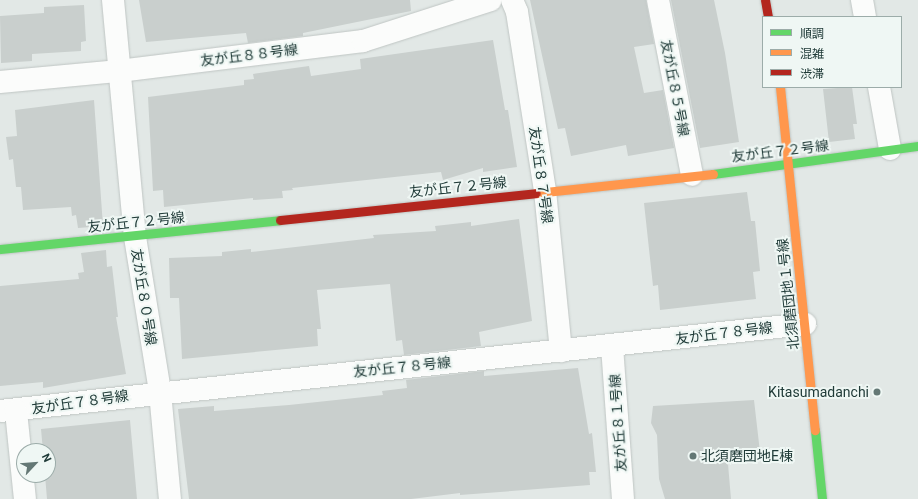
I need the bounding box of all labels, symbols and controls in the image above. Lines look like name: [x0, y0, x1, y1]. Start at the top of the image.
legend: [762, 16, 902, 88]
text: 順調: [800, 27, 824, 41]
street label: 友が丘８５号線: [657, 38, 693, 138]
street label: 友が丘８８号線: [199, 41, 299, 69]
text: 混雑: [800, 47, 824, 61]
text: 渋滞: [800, 67, 824, 81]
street label: 友が丘８７号線: [526, 125, 556, 225]
street label: 友が丘７２号線: [730, 137, 830, 165]
street label: 友が丘７２号線: [408, 174, 508, 200]
street label: 友が丘７２号線: [86, 209, 186, 235]
street label: 北須磨団地１号線: [774, 237, 802, 351]
street label: 友が丘８０号線: [128, 247, 160, 347]
street label: 友が丘７８号線: [674, 319, 774, 347]
street label: 友が丘７８号線: [352, 354, 452, 380]
street label: 友が丘８１号線: [606, 374, 630, 472]
place label: Kitasumadanchi: [768, 384, 869, 400]
street label: 友が丘７８号線: [30, 387, 130, 417]
marker: Kitasumadanchi: [872, 387, 882, 397]
north arrow: [16, 443, 56, 483]
place label: 北須磨団地E棟: [701, 448, 793, 464]
marker: 北須磨団地E棟: [688, 451, 698, 461]
text: N: [39, 452, 54, 464]

